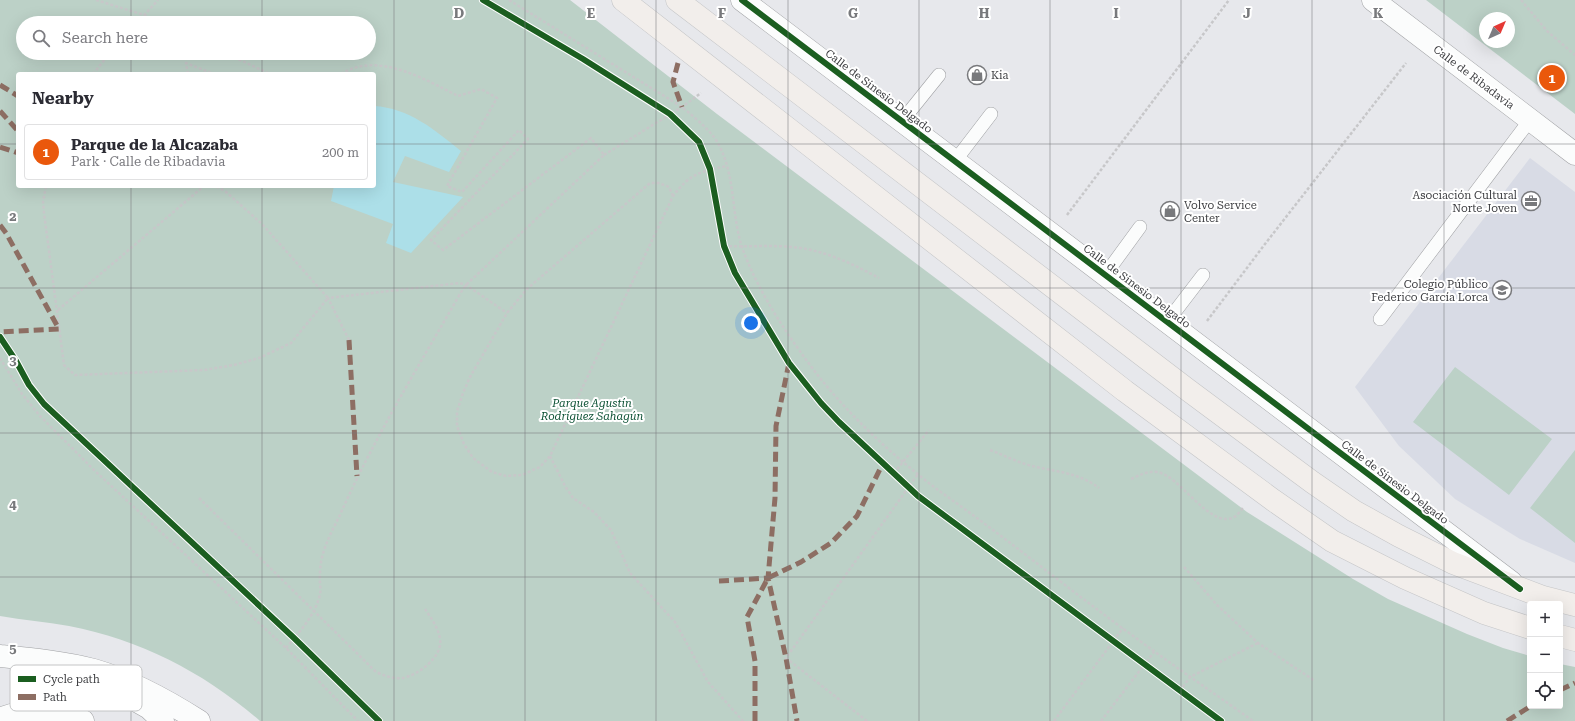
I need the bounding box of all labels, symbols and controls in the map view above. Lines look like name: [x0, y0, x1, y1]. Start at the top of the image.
text: D: [454, 6, 464, 21]
text: E: [587, 6, 595, 21]
text: F: [718, 6, 726, 21]
text: G: [848, 6, 858, 21]
text: H: [979, 6, 990, 21]
text: I: [1113, 6, 1119, 21]
text: J: [1243, 6, 1251, 21]
text: K: [1373, 6, 1384, 21]
north arrow: [1479, 12, 1515, 48]
search box: [16, 16, 376, 60]
icon: search: [30, 27, 52, 49]
text: Search here: [62, 29, 148, 47]
street label: Calle de Ribadavia: [1431, 43, 1517, 112]
street label: Calle de Sinesio Delgado: [823, 47, 935, 136]
pin: 1: [1539, 63, 1565, 93]
shop icon: Kia: [966, 64, 988, 86]
place label: Kia: [991, 69, 1009, 82]
text: Nearby: [32, 88, 94, 108]
text: Parque de la Alcazaba: [71, 136, 238, 154]
text: 1: [42, 145, 50, 160]
text: 200 m: [322, 145, 359, 160]
text: Park · Calle de Ribadavia: [71, 154, 225, 169]
place label: Asociación Cultural Norte Joven: [1413, 189, 1518, 215]
office icon: Asociación Cultural Norte Joven: [1520, 190, 1542, 212]
place label: Volvo Service Center: [1184, 199, 1257, 225]
shop icon: Volvo Service Center: [1159, 200, 1181, 222]
text: 2: [9, 209, 17, 224]
street label: Calle de Sinesio Delgado: [1081, 242, 1193, 331]
place label: Colegio Público Federico García Lorca: [1371, 278, 1488, 304]
school or university icon: Colegio Público Federico García Lorca: [1491, 279, 1513, 301]
your location: [741, 313, 761, 333]
text: 3: [9, 353, 17, 368]
park label: Parque Agustín Rodríguez Sahagún: [540, 397, 644, 423]
street label: Calle de Sinesio Delgado: [1339, 438, 1451, 527]
text: 4: [9, 497, 17, 512]
map controls: [1527, 601, 1563, 709]
button: +: [1527, 601, 1563, 637]
button: −: [1527, 637, 1563, 673]
text: 5: [9, 641, 17, 656]
legend: [10, 665, 142, 711]
text: Cycle path: [43, 673, 100, 686]
button: locate: [1527, 673, 1563, 709]
text: Path: [43, 691, 67, 704]

